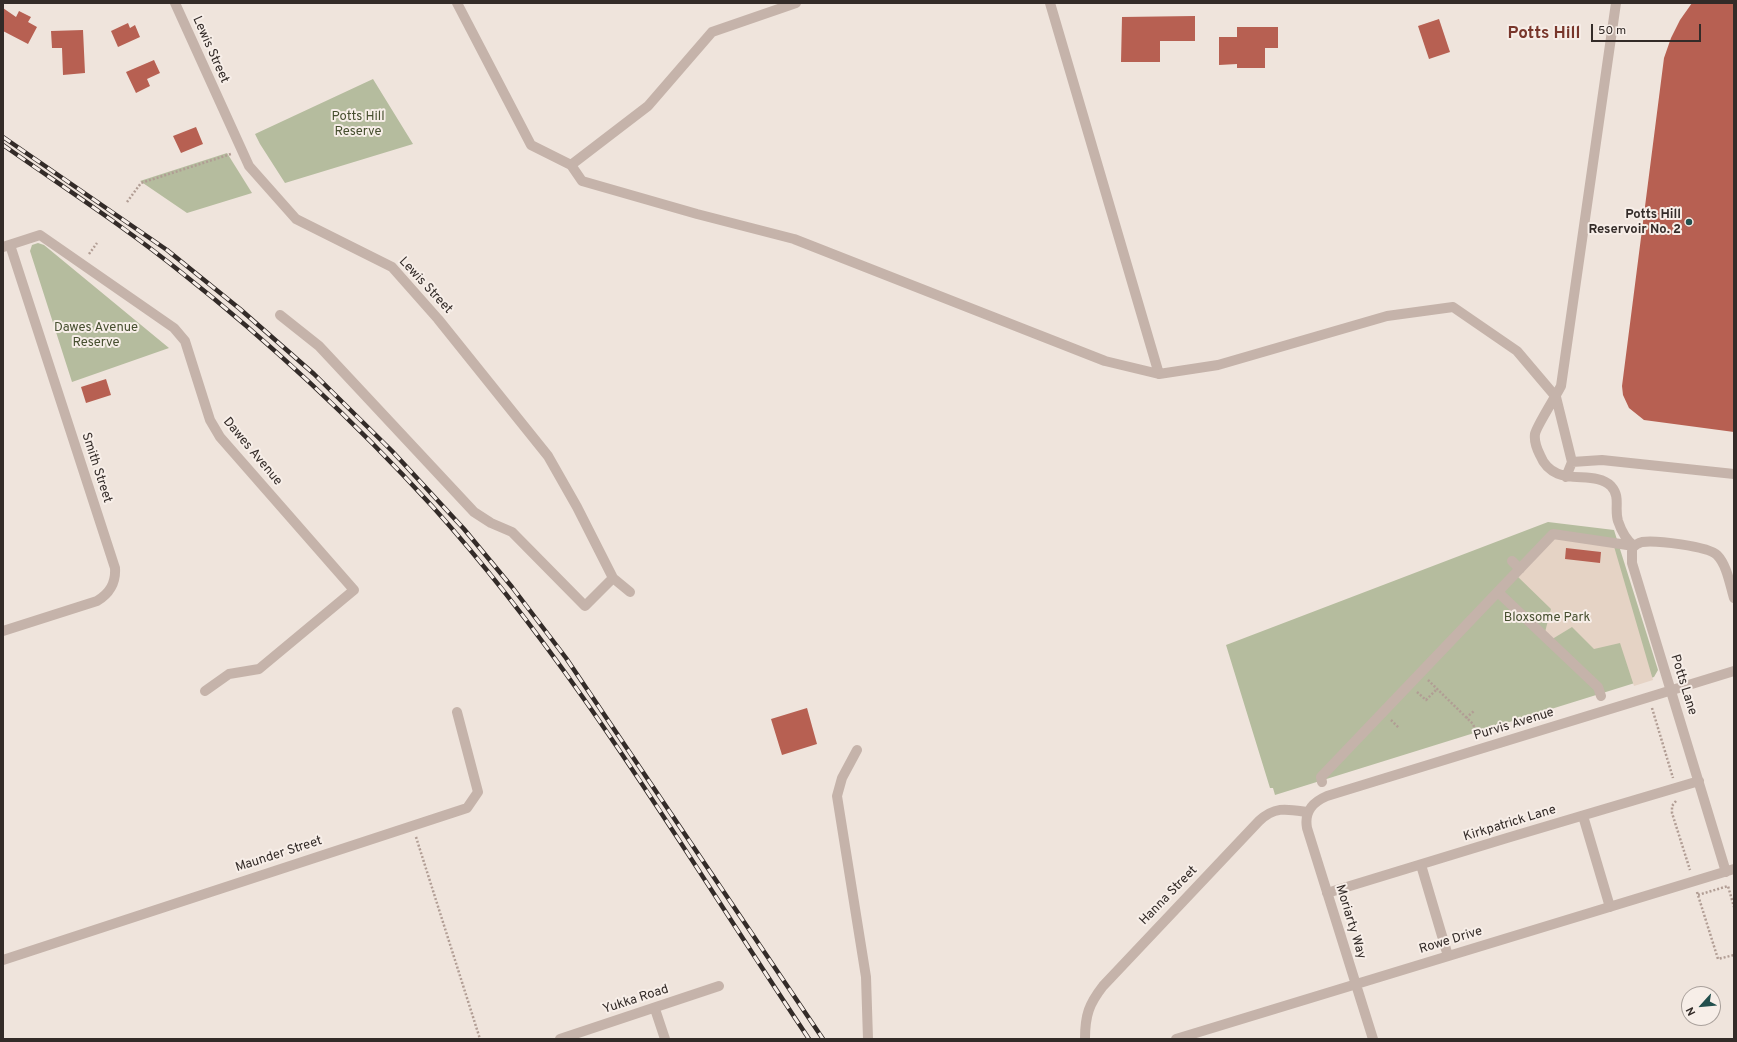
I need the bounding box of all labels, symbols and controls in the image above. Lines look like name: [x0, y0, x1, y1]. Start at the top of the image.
street label: Lewis Street: [188, 14, 232, 86]
scale bar: [1593, 16, 1703, 42]
text: 50 m: [1598, 23, 1626, 39]
district label: Potts Hill: [1507, 25, 1581, 45]
park label: Potts Hill Reserve: [331, 109, 385, 140]
place label: Potts Hill Reservoir No. 2: [1588, 207, 1681, 238]
marker: Potts Hill Reservoir No. 2: [1684, 217, 1694, 227]
street label: Lewis Street: [395, 254, 455, 318]
park label: Dawes Avenue Reserve: [54, 320, 138, 351]
street label: Dawes Avenue: [219, 415, 285, 489]
street label: Smith Street: [77, 431, 115, 505]
park label: Bloxsome Park: [1504, 610, 1590, 626]
street label: Potts Lane: [1666, 653, 1700, 717]
street label: Purvis Avenue: [1472, 705, 1556, 745]
street label: Kirkpatrick Lane: [1462, 803, 1558, 845]
street label: Maunder Street: [234, 834, 324, 876]
street label: Hanna Street: [1137, 863, 1201, 929]
street label: Moriarty Way: [1331, 883, 1369, 961]
street label: Rowe Drive: [1417, 924, 1485, 958]
street label: Yukka Road: [601, 982, 671, 1018]
north arrow: [1681, 986, 1721, 1026]
text: N: [1683, 1004, 1699, 1018]

